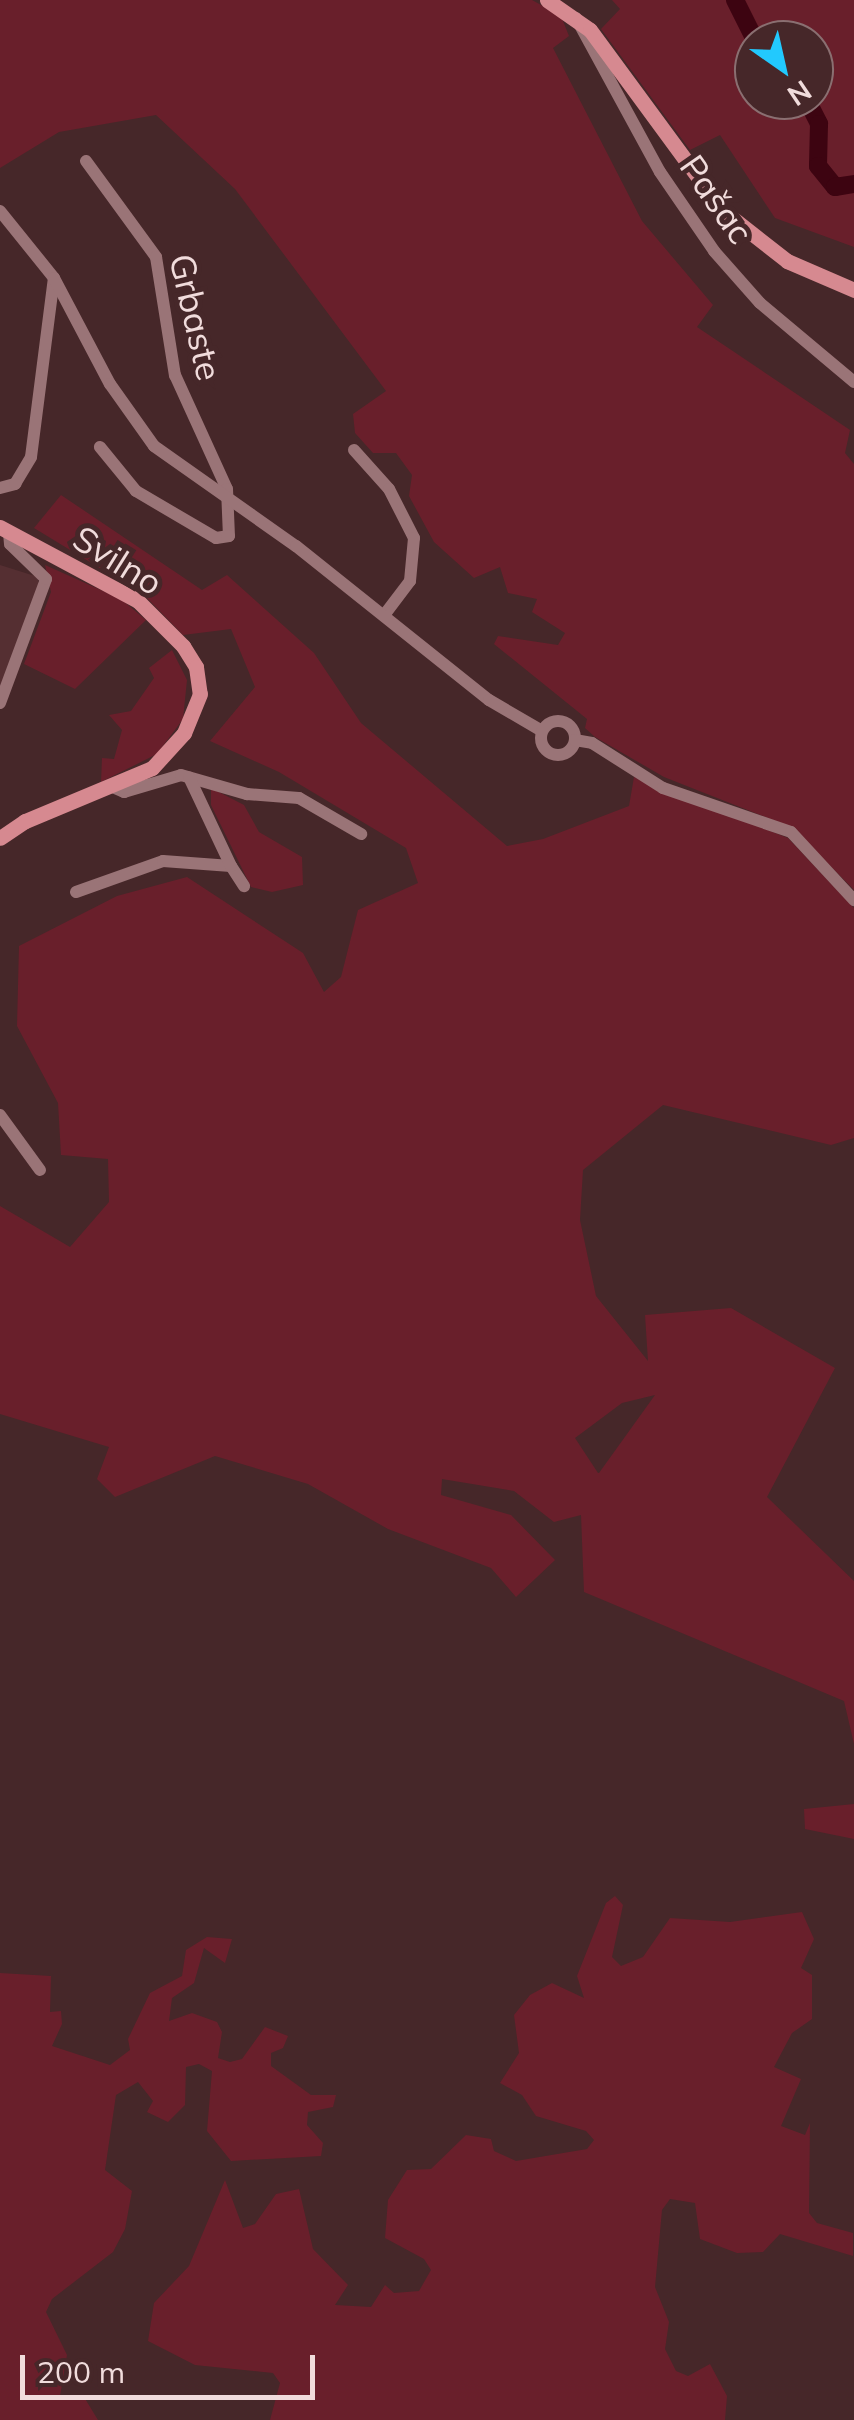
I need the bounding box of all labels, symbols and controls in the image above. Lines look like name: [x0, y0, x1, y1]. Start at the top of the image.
north arrow: [734, 20, 834, 120]
text: N: [781, 73, 818, 114]
street label: Pašac: [672, 147, 762, 251]
street label: Grbaste: [161, 250, 231, 384]
street label: Svilno: [66, 516, 170, 604]
scale bar: [25, 2335, 320, 2397]
text: 200 m: [37, 2353, 125, 2391]

